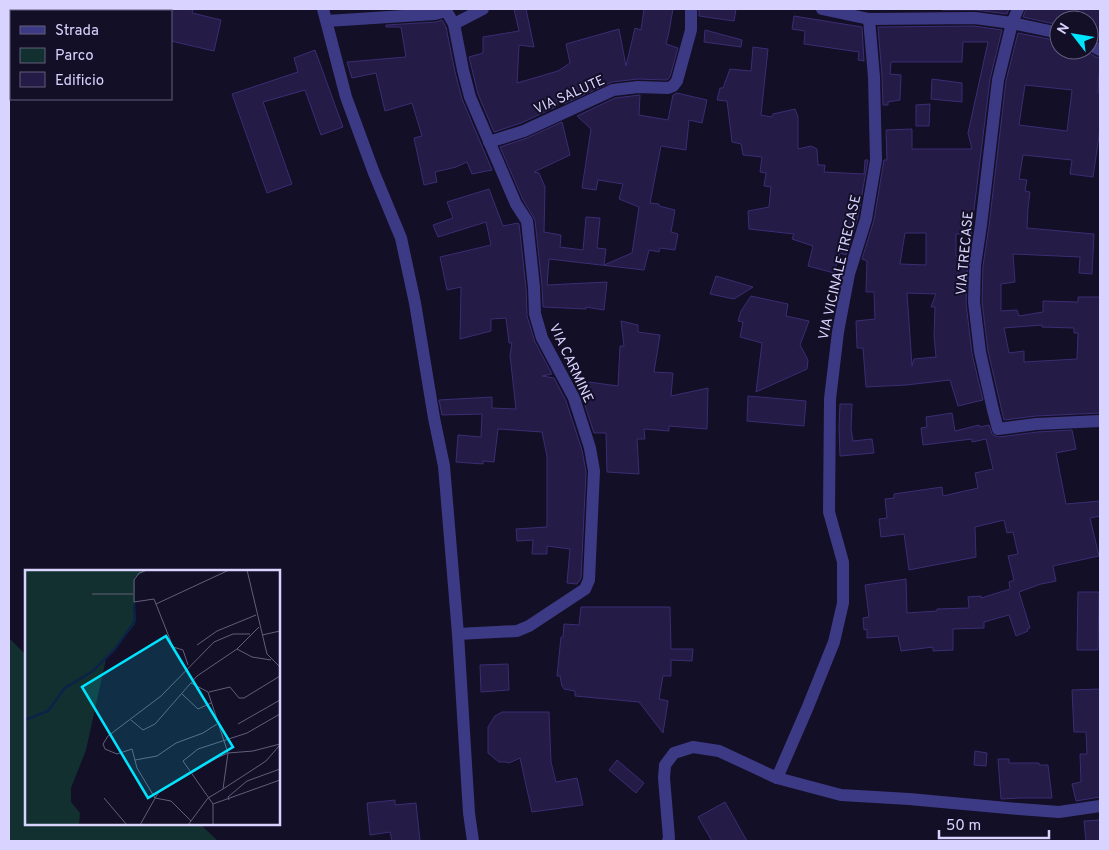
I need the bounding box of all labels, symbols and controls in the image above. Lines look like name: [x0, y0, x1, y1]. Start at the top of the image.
legend: [10, 10, 172, 100]
north arrow: [1049, 10, 1099, 60]
text: N: [1054, 20, 1074, 38]
text: Strada: [55, 22, 99, 41]
text: Parco: [55, 47, 94, 66]
text: Edificio: [55, 72, 104, 91]
street label: VIA SALUTE: [531, 72, 608, 119]
street label: VIA VICINALE TRECASE: [815, 193, 865, 342]
street label: VIA TRECASE: [953, 210, 978, 296]
street label: VIA CARMINE: [545, 321, 596, 406]
inset map: [25, 570, 280, 825]
scale bar: [939, 808, 1049, 840]
text: 50 m: [946, 817, 981, 836]

